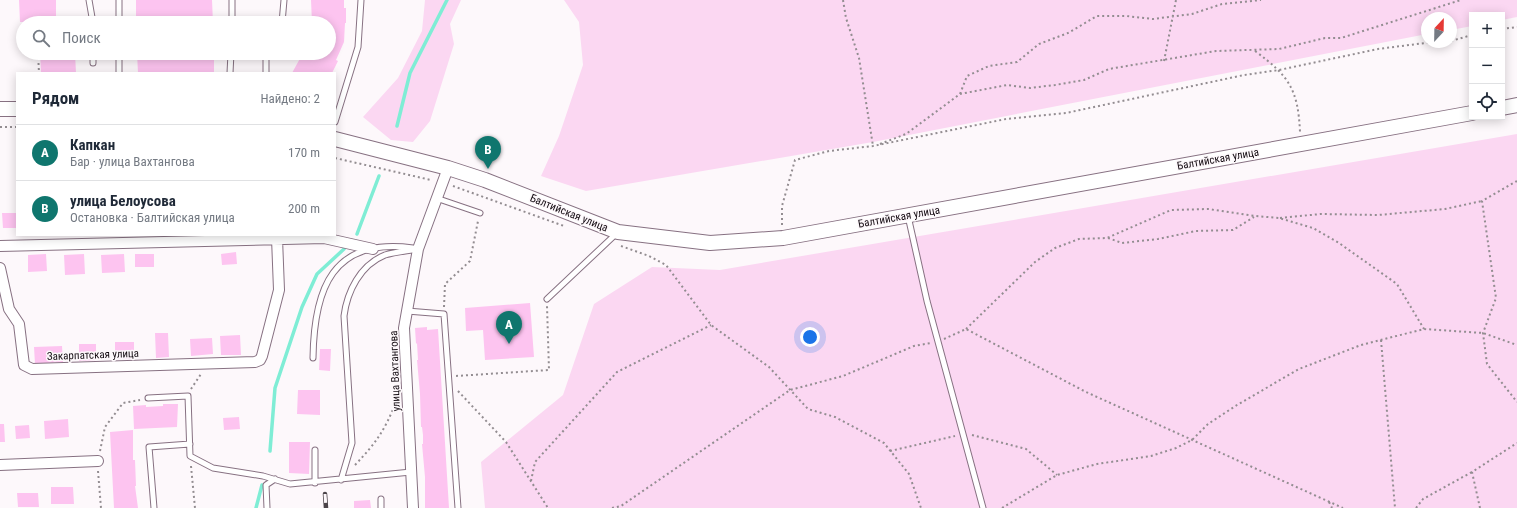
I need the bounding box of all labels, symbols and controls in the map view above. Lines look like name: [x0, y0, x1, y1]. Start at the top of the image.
north arrow: [1421, 12, 1457, 48]
map controls: [1469, 12, 1505, 120]
button: +: [1469, 12, 1505, 48]
search box: [16, 16, 336, 60]
icon: search: [30, 27, 52, 49]
text: Поиск: [62, 29, 101, 47]
button: −: [1469, 48, 1505, 84]
button: locate: [1469, 84, 1505, 120]
text: Рядом: [32, 88, 79, 108]
text: Найдено: 2: [260, 91, 320, 106]
text: Капкан: [70, 136, 115, 154]
pin: B: [475, 136, 501, 169]
text: A: [41, 145, 49, 160]
text: 170 m: [288, 145, 320, 160]
street label: Балтийская улица: [1176, 145, 1260, 173]
text: Бар · улица Вахтангова: [70, 154, 195, 169]
street label: Балтийская улица: [528, 191, 610, 235]
text: улица Белоусова: [70, 192, 176, 210]
text: B: [41, 201, 49, 216]
text: 200 m: [288, 201, 320, 216]
street label: Балтийская улица: [857, 203, 941, 231]
text: Остановка · Балтийская улица: [70, 210, 235, 225]
pin: A: [496, 311, 522, 344]
your location: [800, 327, 820, 347]
street label: улица Вахтангова: [387, 330, 403, 412]
street label: Закарпатская улица: [47, 347, 139, 363]

